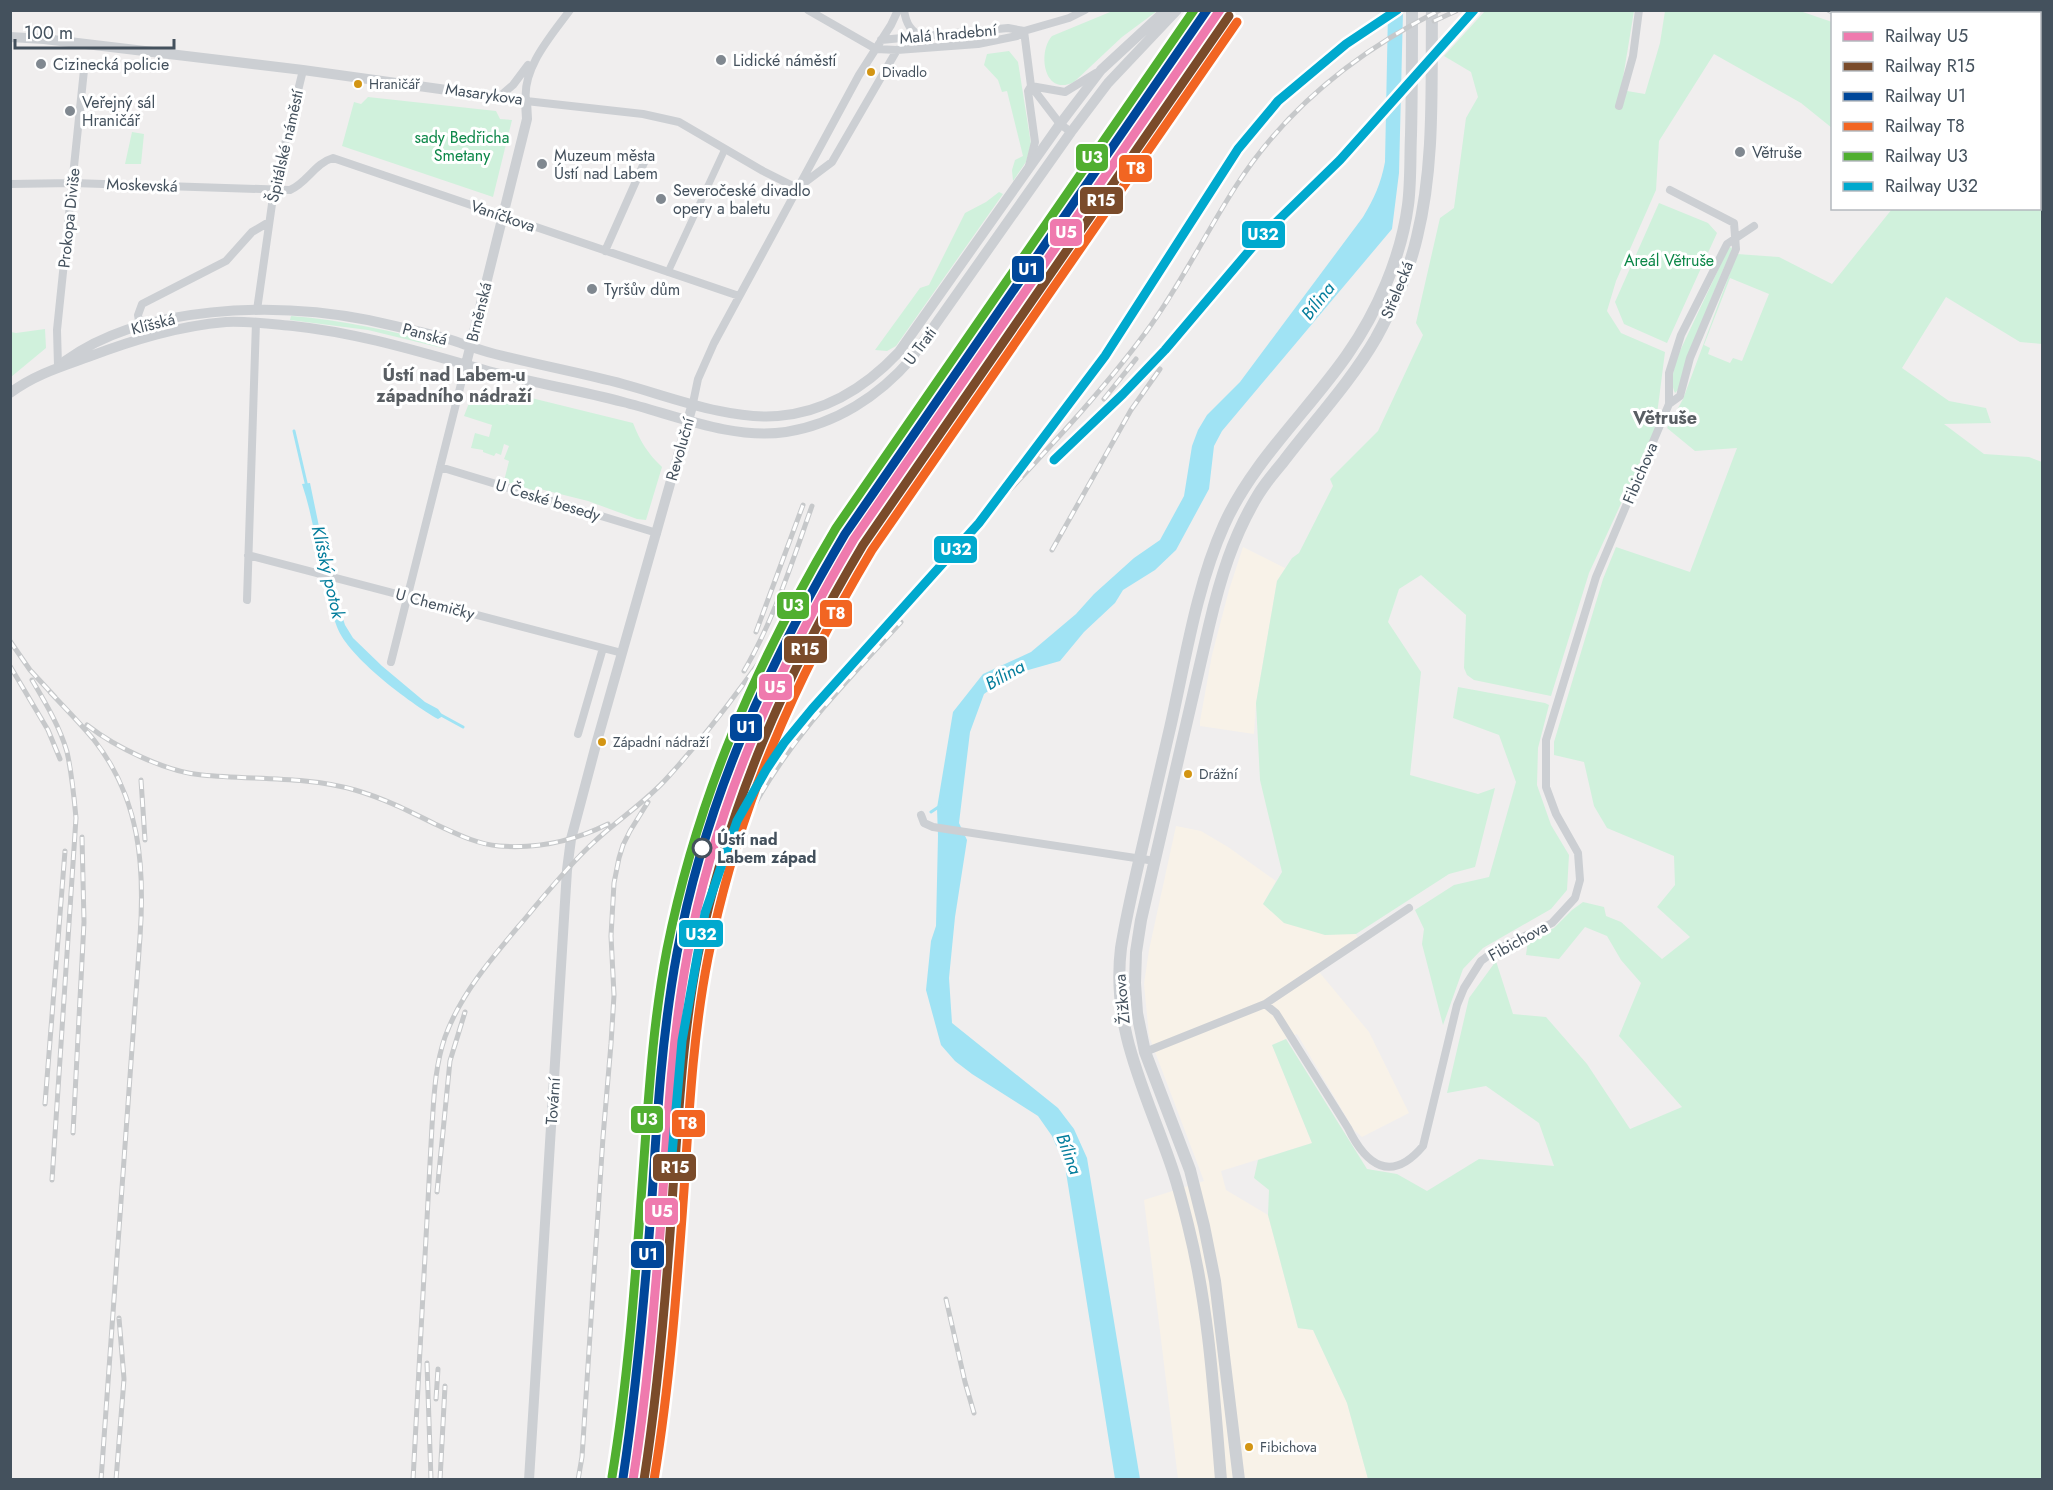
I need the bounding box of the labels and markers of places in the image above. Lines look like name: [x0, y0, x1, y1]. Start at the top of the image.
place label: Lidické náměstí: [733, 49, 837, 72]
place label: Cizinecká policie: [53, 53, 169, 76]
marker: Lidické náměstí: [714, 53, 728, 67]
marker: Cizinecká policie: [34, 57, 48, 71]
place label: Divadlo: [882, 62, 927, 82]
marker: Divadlo: [865, 66, 877, 78]
place label: Hraničář: [369, 74, 421, 94]
marker: Hraničář: [352, 78, 364, 90]
place label: Veřejný sál Hraničář: [82, 91, 155, 132]
marker: Veřejný sál Hraničář: [63, 104, 77, 118]
place label: Větruše: [1752, 141, 1802, 164]
place label: Muzeum města Ústí nad Labem: [554, 144, 658, 185]
marker: Větruše: [1733, 145, 1747, 159]
marker: Muzeum města Ústí nad Labem: [535, 157, 549, 171]
place label: Severočeské divadlo opery a baletu: [673, 179, 811, 220]
marker: Severočeské divadlo opery a baletu: [654, 192, 668, 206]
place label: Tyršův dům: [604, 278, 680, 301]
marker: Tyršův dům: [585, 282, 599, 296]
place label: Západní nádraží: [613, 732, 710, 752]
marker: Západní nádraží: [596, 736, 608, 748]
place label: Drážní: [1199, 764, 1239, 784]
marker: Drážní: [1182, 768, 1194, 780]
place label: Ústí nad Labem západ: [717, 828, 816, 869]
marker: Ústí nad Labem západ: [692, 838, 712, 858]
place label: Fibichova: [1260, 1437, 1317, 1457]
marker: Fibichova: [1243, 1441, 1255, 1453]

